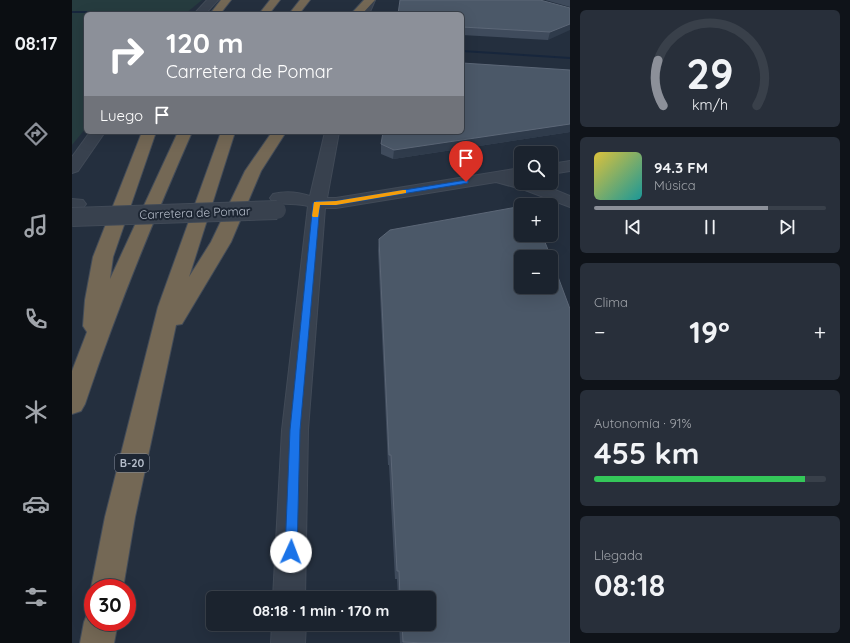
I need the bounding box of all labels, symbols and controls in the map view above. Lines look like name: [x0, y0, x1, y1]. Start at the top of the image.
text: 120 m: [166, 25, 244, 60]
icon: right: [100, 28, 152, 80]
text: 08:17: [15, 32, 57, 55]
text: 29: [686, 47, 734, 99]
text: Carretera de Pomar: [166, 60, 333, 83]
text: km/h: [692, 96, 728, 114]
icon: arrive: [151, 104, 173, 126]
text: Luego: [100, 106, 143, 125]
icon: directions: [22, 120, 50, 148]
pin: [449, 141, 483, 182]
map controls: [514, 146, 558, 294]
button: search: [514, 146, 558, 190]
icon: arrive: [455, 147, 477, 169]
text: 94.3 FM: [654, 158, 708, 177]
text: Música: [654, 177, 696, 193]
button: +: [514, 198, 558, 242]
street label: Carretera de Pomar: [139, 203, 251, 222]
icon: music: [22, 212, 50, 240]
icon: previous: [622, 216, 644, 238]
icon: pause: [699, 216, 721, 238]
icon: next: [776, 216, 798, 238]
button: −: [514, 250, 558, 294]
text: Clima: [594, 294, 628, 310]
icon: phone: [22, 305, 50, 333]
text: 19°: [689, 313, 730, 351]
text: −: [594, 318, 605, 346]
text: +: [814, 318, 826, 346]
icon: climate: [22, 398, 50, 426]
text: Autonomía · 91%: [594, 415, 692, 431]
text: 455 km: [594, 434, 699, 472]
road number: B-20: [115, 454, 149, 472]
icon: car: [22, 490, 50, 518]
position arrow: [270, 531, 312, 573]
text: Llegada: [594, 547, 643, 563]
text: 08:18: [594, 566, 665, 604]
speed limit sign: 30: [84, 579, 136, 631]
icon: filters: [22, 583, 50, 611]
text: 08:18 · 1 min · 170 m: [253, 601, 389, 620]

